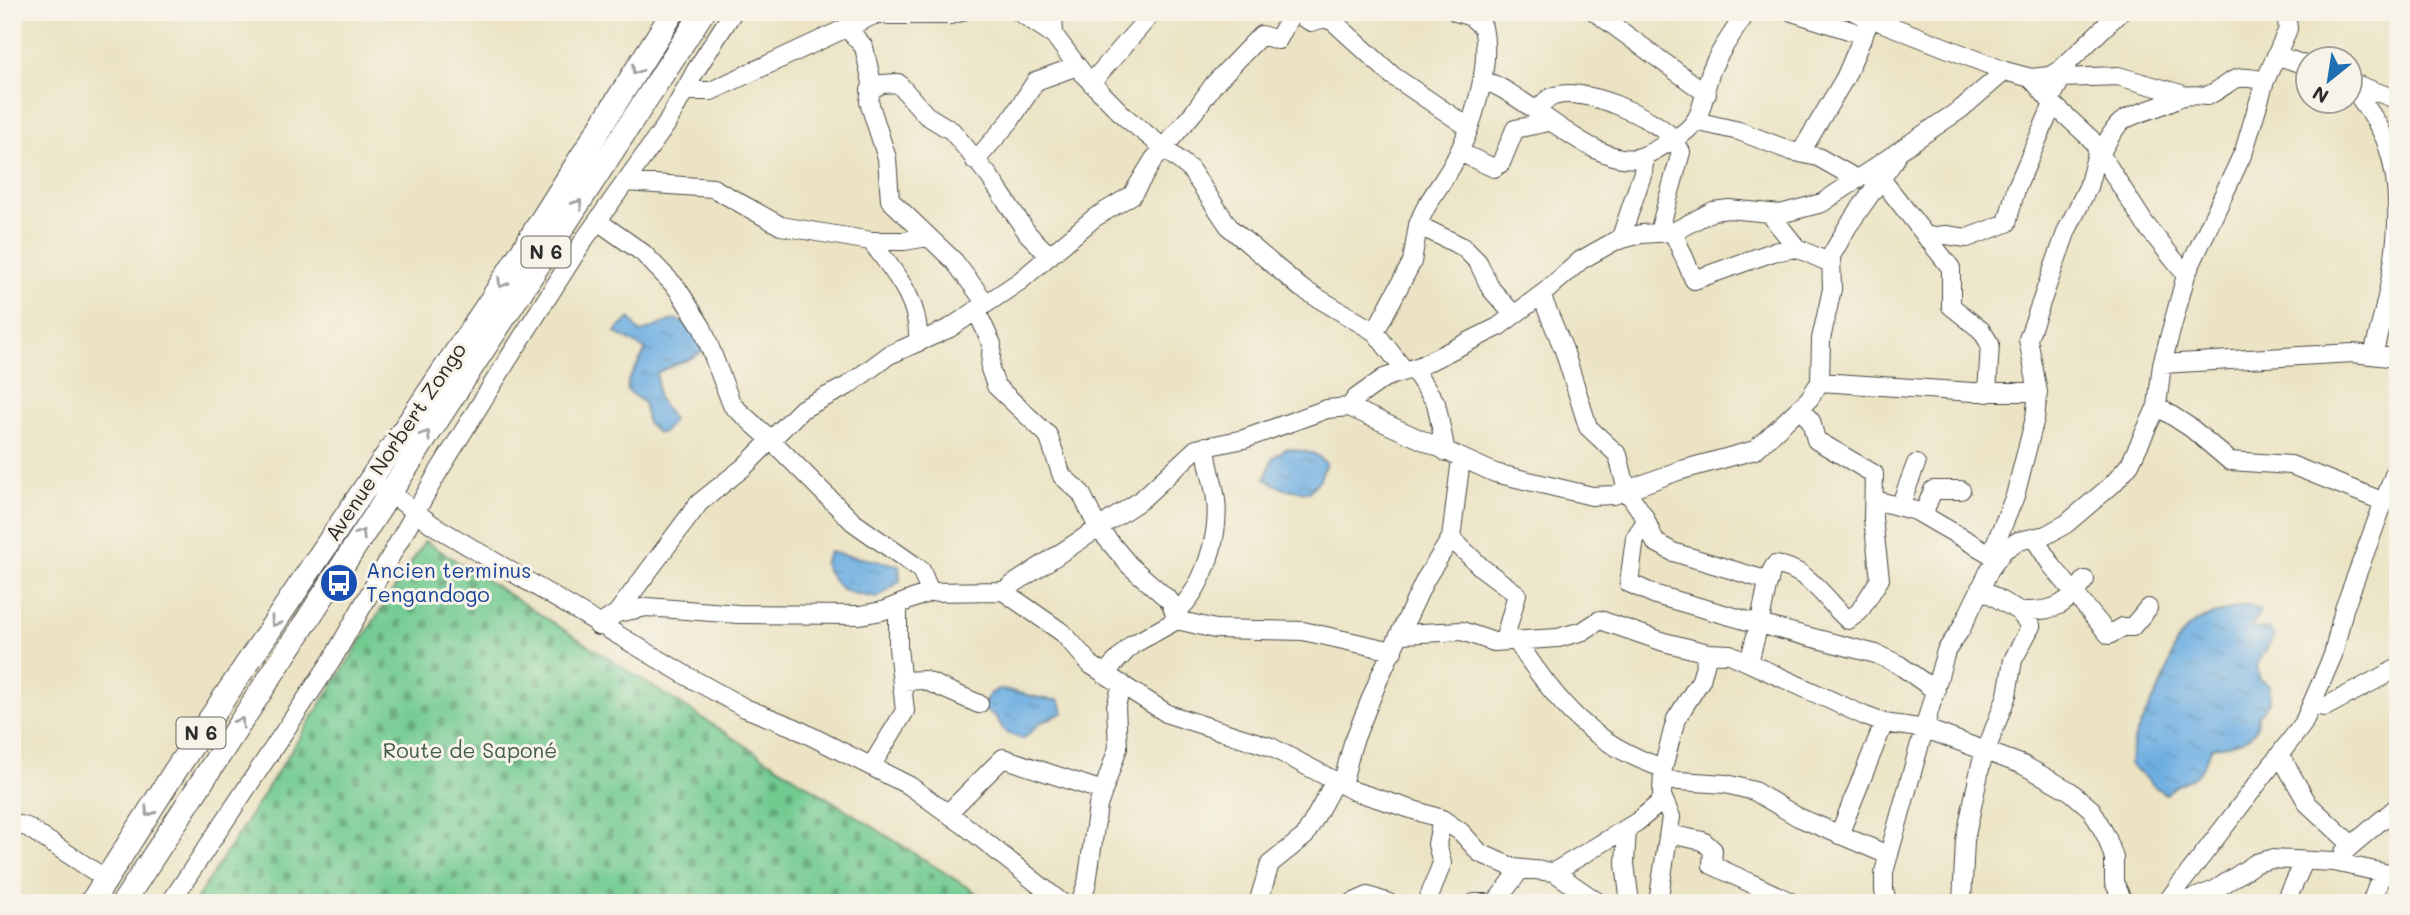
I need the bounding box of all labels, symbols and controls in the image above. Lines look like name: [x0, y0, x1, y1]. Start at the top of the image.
north arrow: [2294, 46, 2364, 116]
one-way arrow: [632, 62, 645, 75]
text: N: [2308, 81, 2333, 110]
one-way arrow: [570, 199, 582, 212]
road number: N 6: [522, 236, 570, 268]
one-way arrow: [497, 275, 510, 288]
street label: Avenue Norbert Zongo: [318, 337, 471, 546]
one-way arrow: [418, 430, 430, 443]
one-way arrow: [353, 528, 366, 541]
place label: Ancien terminus Tengandogo: [366, 556, 532, 607]
bus stop icon: Ancien terminus Tengandogo: [318, 562, 360, 604]
one-way arrow: [271, 615, 284, 628]
one-way arrow: [231, 717, 244, 730]
road number: N 6: [176, 718, 226, 748]
park label: Route de Saponé: [383, 736, 557, 763]
one-way arrow: [145, 804, 158, 817]

